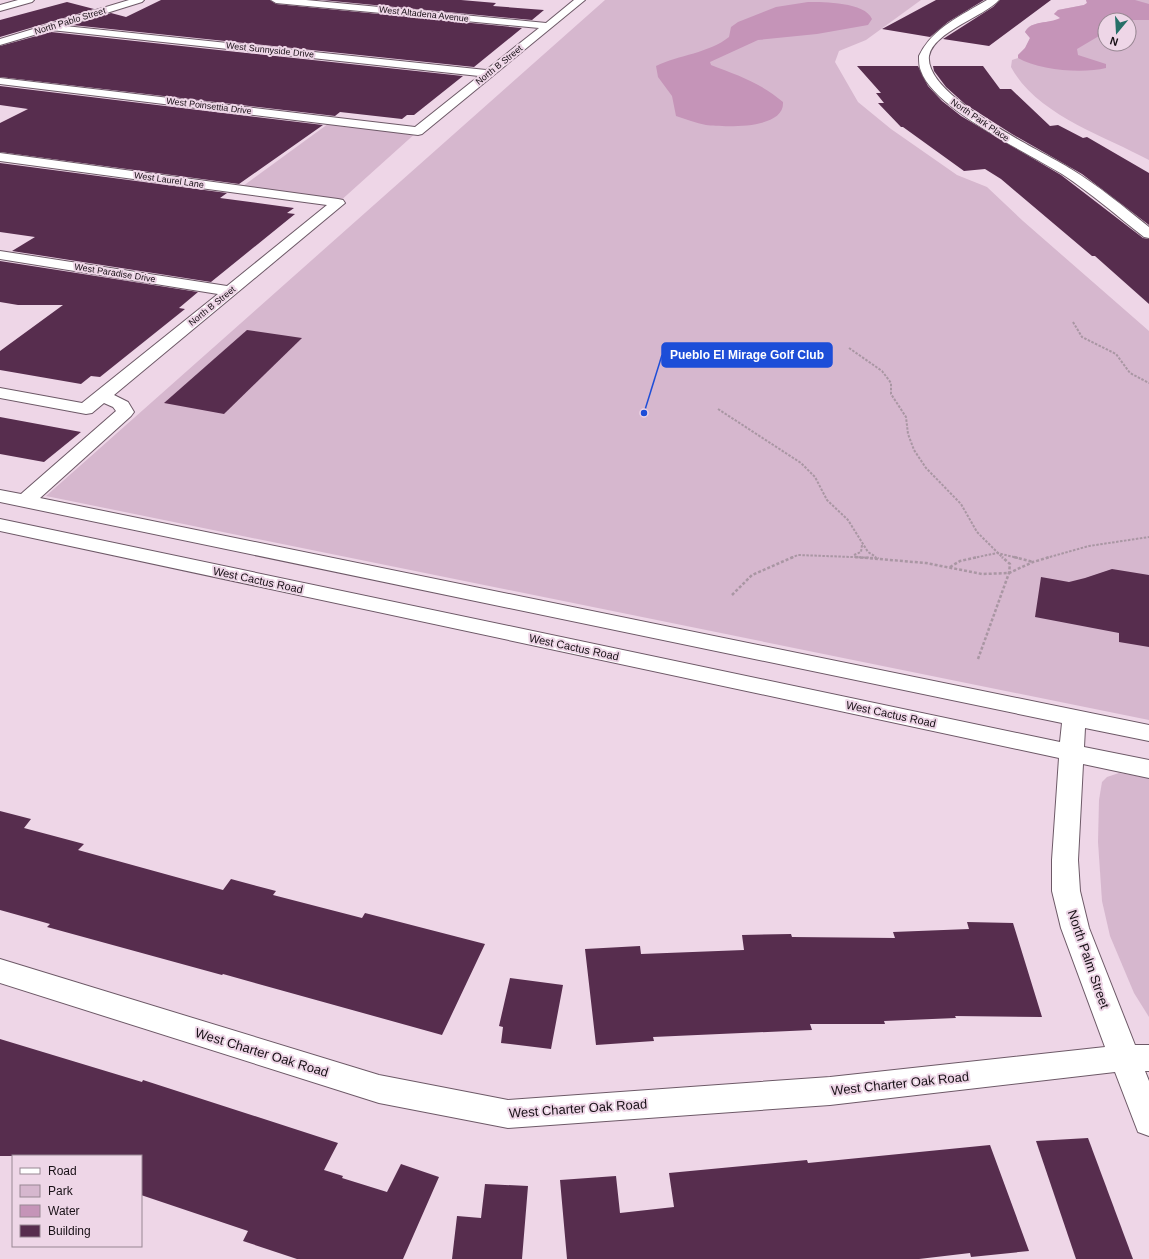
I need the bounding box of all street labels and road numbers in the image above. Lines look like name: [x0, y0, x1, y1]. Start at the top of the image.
street label: West Altadena Avenue: [379, 4, 469, 24]
street label: North Pablo Street: [33, 5, 107, 37]
street label: West Sunnyside Drive: [226, 40, 314, 60]
street label: North B Street: [474, 43, 525, 87]
street label: West Poinsettia Drive: [166, 96, 252, 116]
street label: North Park Place: [949, 97, 1011, 143]
street label: West Laurel Lane: [133, 170, 205, 190]
street label: West Paradise Drive: [74, 262, 156, 284]
street label: North B Street: [187, 284, 238, 328]
street label: West Cactus Road: [212, 565, 304, 595]
street label: West Cactus Road: [528, 632, 620, 662]
street label: West Cactus Road: [845, 699, 937, 729]
street label: North Palm Street: [1065, 908, 1113, 1011]
street label: West Charter Oak Road: [193, 1025, 330, 1080]
street label: West Charter Oak Road: [830, 1069, 970, 1098]
street label: West Charter Oak Road: [508, 1096, 648, 1121]

